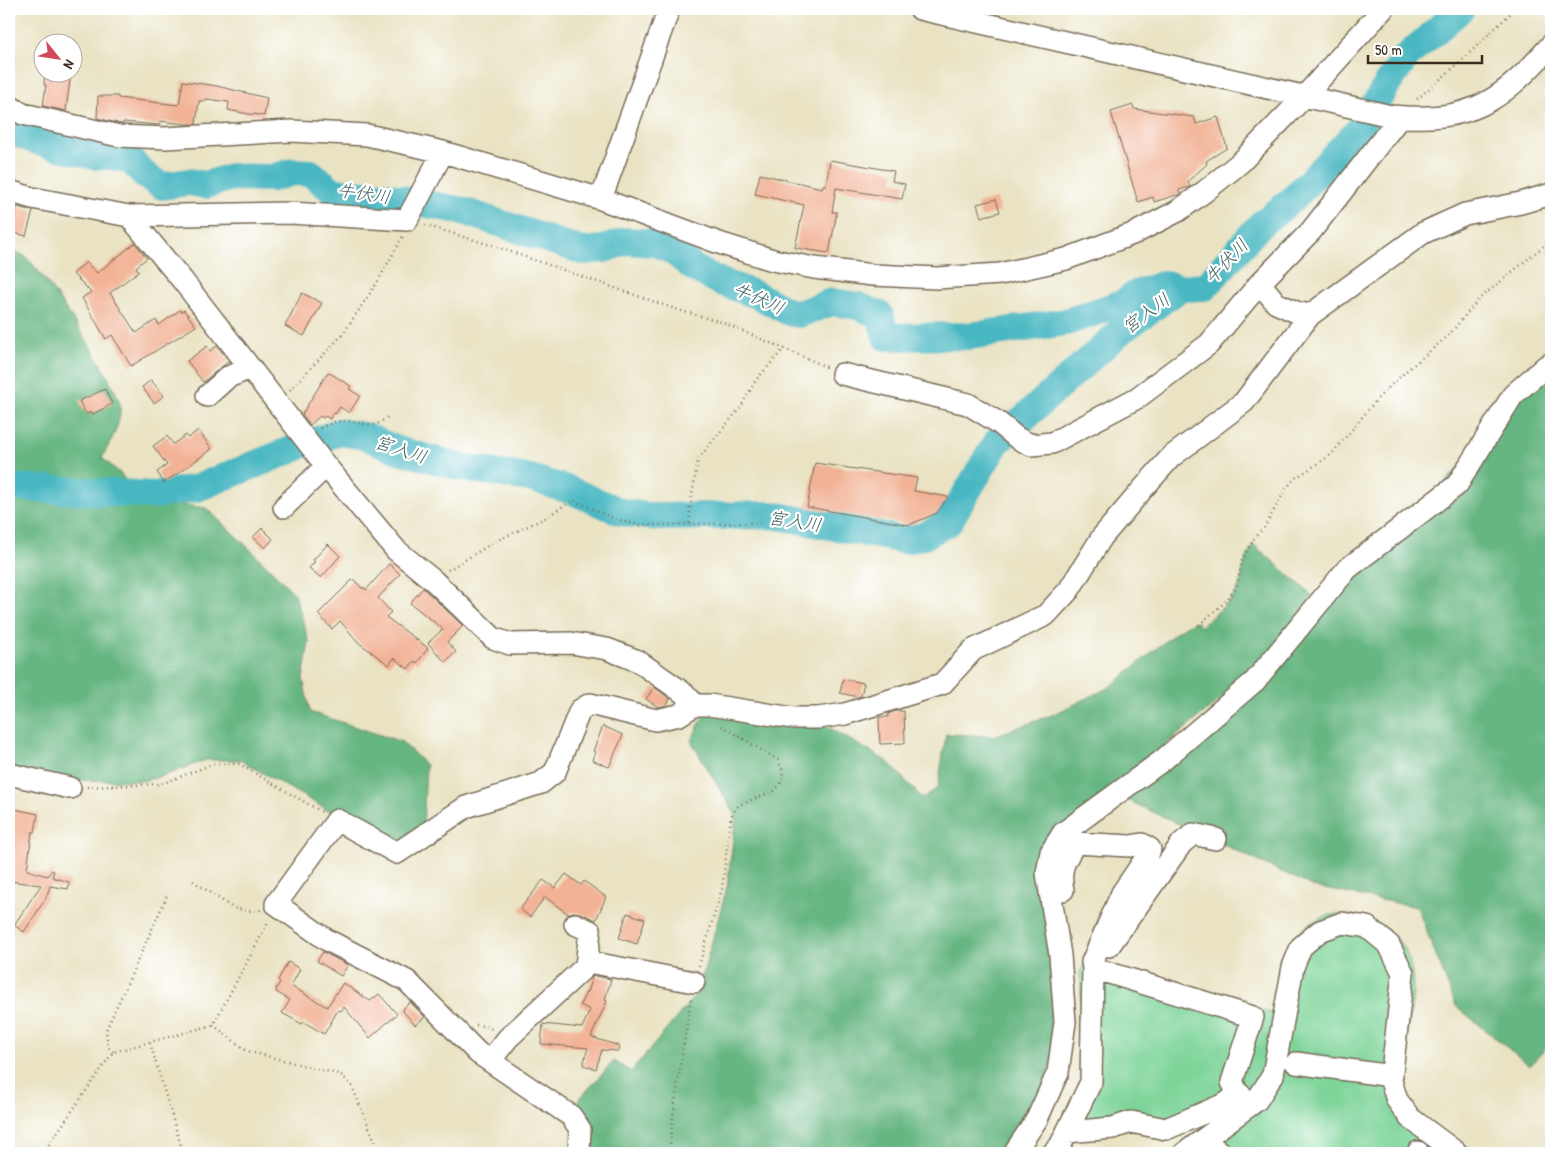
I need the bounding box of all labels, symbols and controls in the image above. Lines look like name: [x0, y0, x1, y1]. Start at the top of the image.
north arrow: [32, 32, 82, 82]
scale bar: [1368, 32, 1481, 64]
text: 50 m: [1375, 39, 1402, 60]
text: N: [59, 57, 80, 73]
water label: 牛伏川: [335, 176, 393, 210]
water label: 牛伏川: [1198, 233, 1254, 289]
water label: 牛伏川: [729, 276, 789, 320]
water label: 宮入川: [1117, 287, 1175, 339]
water label: 宮入川: [371, 429, 431, 469]
water label: 宮入川: [766, 504, 824, 538]

